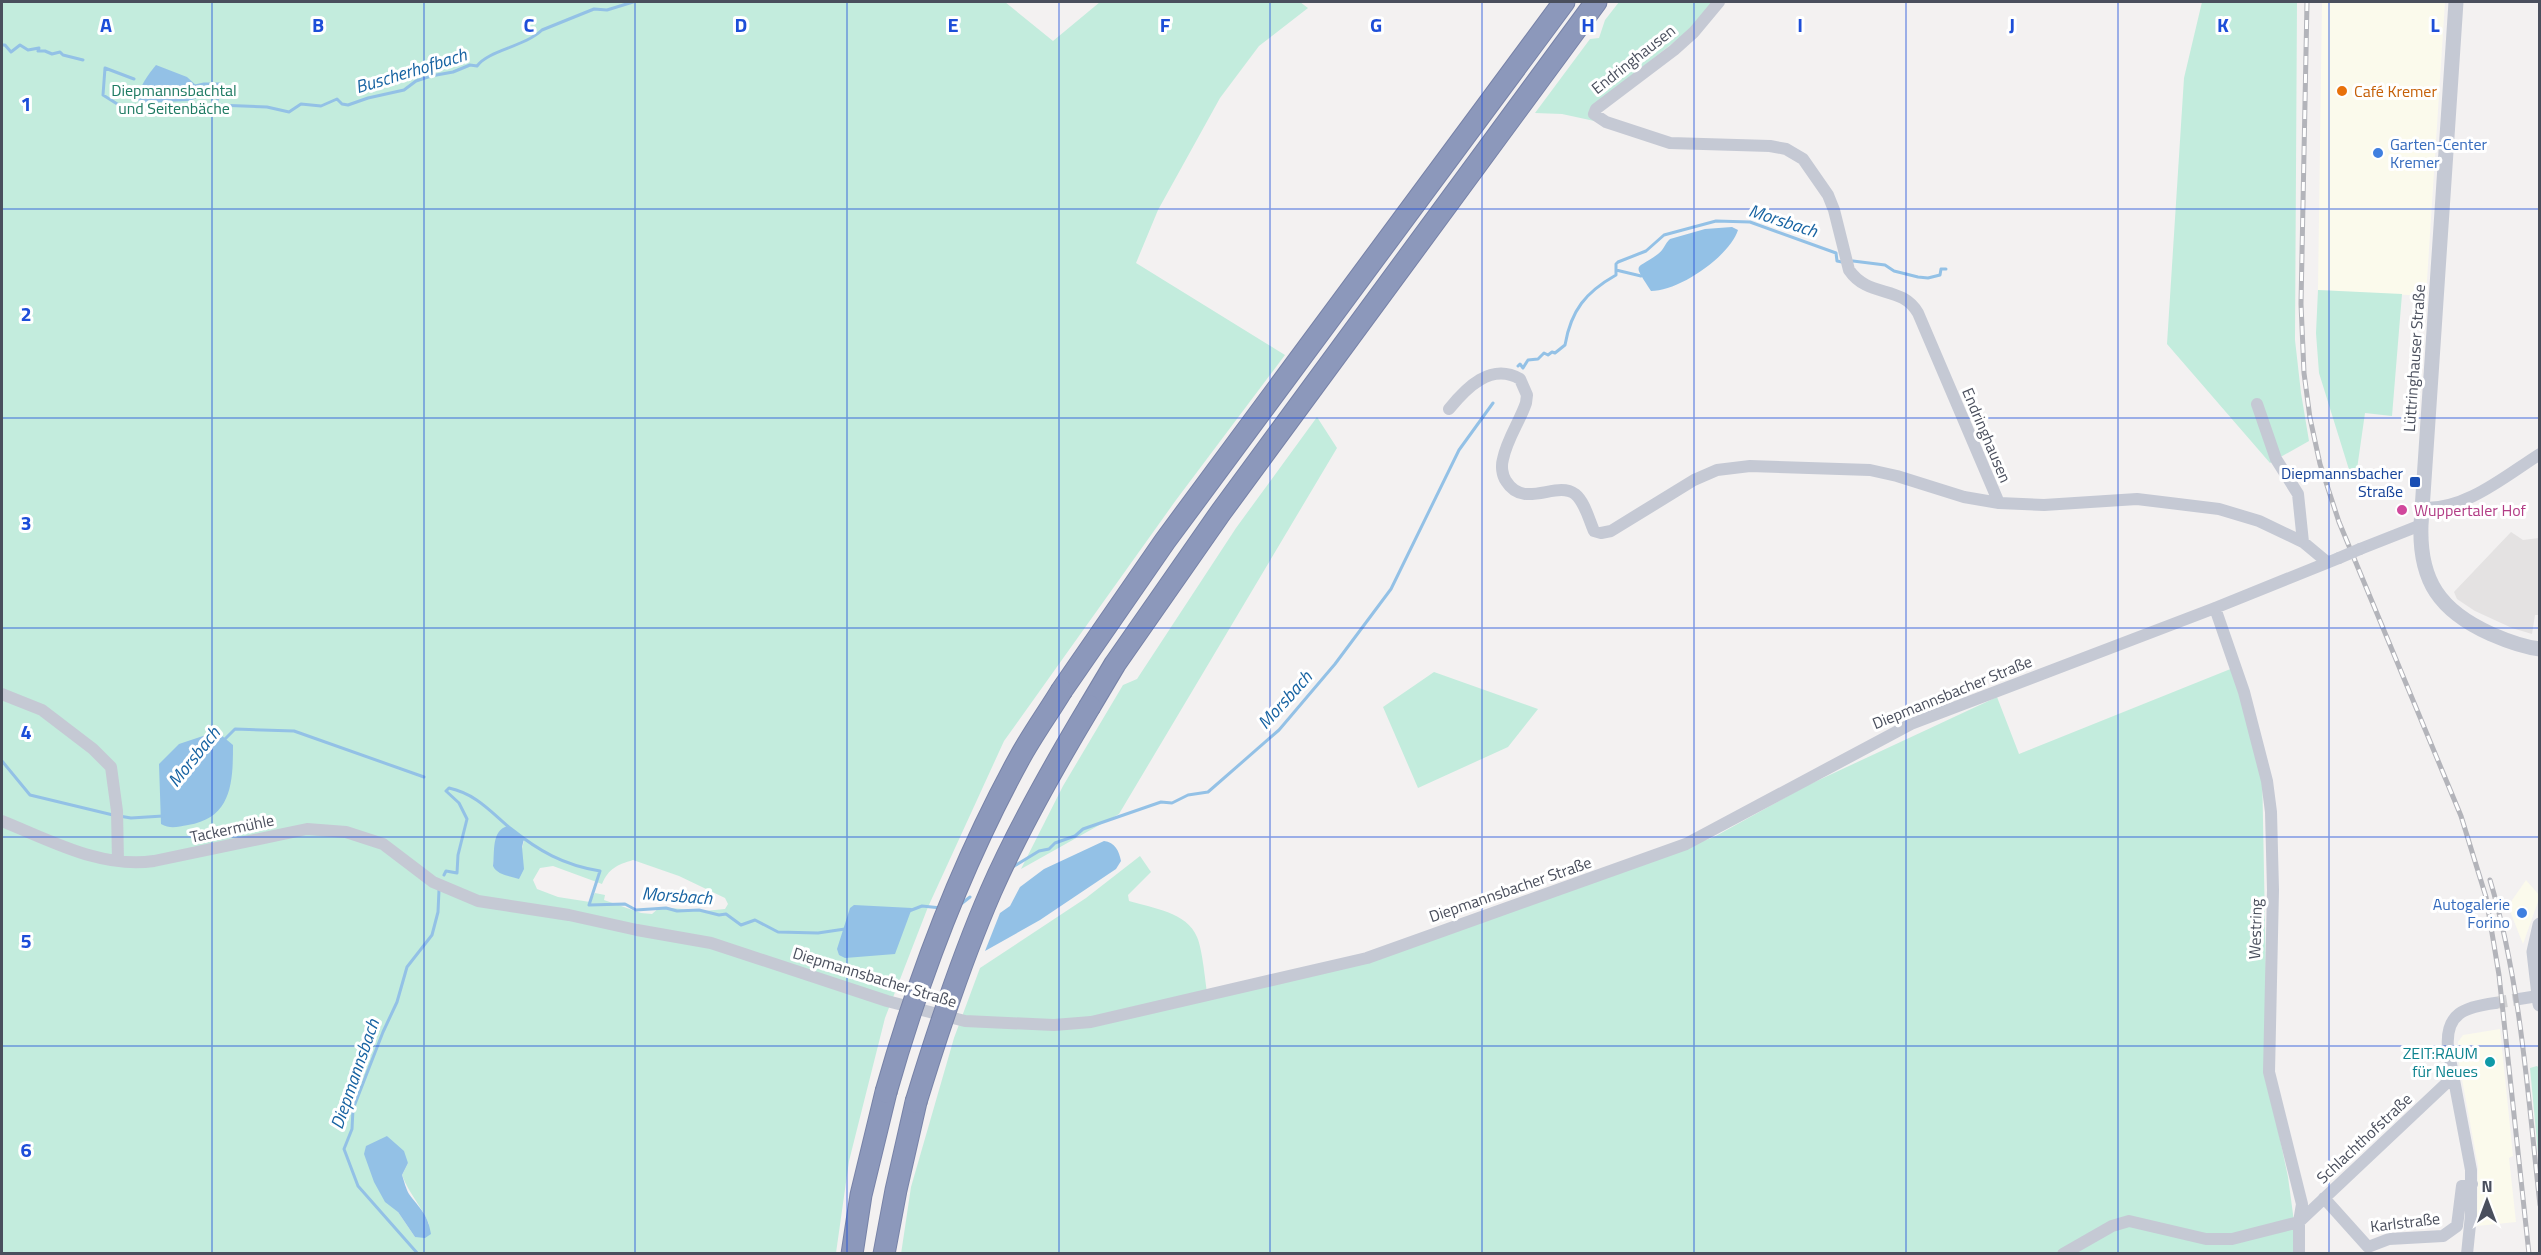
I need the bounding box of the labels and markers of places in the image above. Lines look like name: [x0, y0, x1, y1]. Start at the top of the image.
place label: Café Kremer: [2354, 79, 2437, 103]
marker: Café Kremer: [2335, 84, 2349, 98]
place label: Garten-Center Kremer: [2390, 132, 2488, 174]
marker: Garten-Center Kremer: [2371, 146, 2385, 160]
place label: Diepmannsbacher Straße: [2281, 461, 2403, 503]
marker: Diepmannsbacher Straße: [2408, 475, 2422, 489]
place label: Wuppertaler Hof: [2414, 498, 2527, 522]
marker: Wuppertaler Hof: [2395, 503, 2409, 517]
place label: Autogalerie Forino: [2433, 892, 2510, 934]
marker: Autogalerie Forino: [2515, 906, 2529, 920]
place label: ZEIT:RAUM für Neues: [2403, 1041, 2478, 1083]
marker: ZEIT:RAUM für Neues: [2483, 1055, 2497, 1069]

